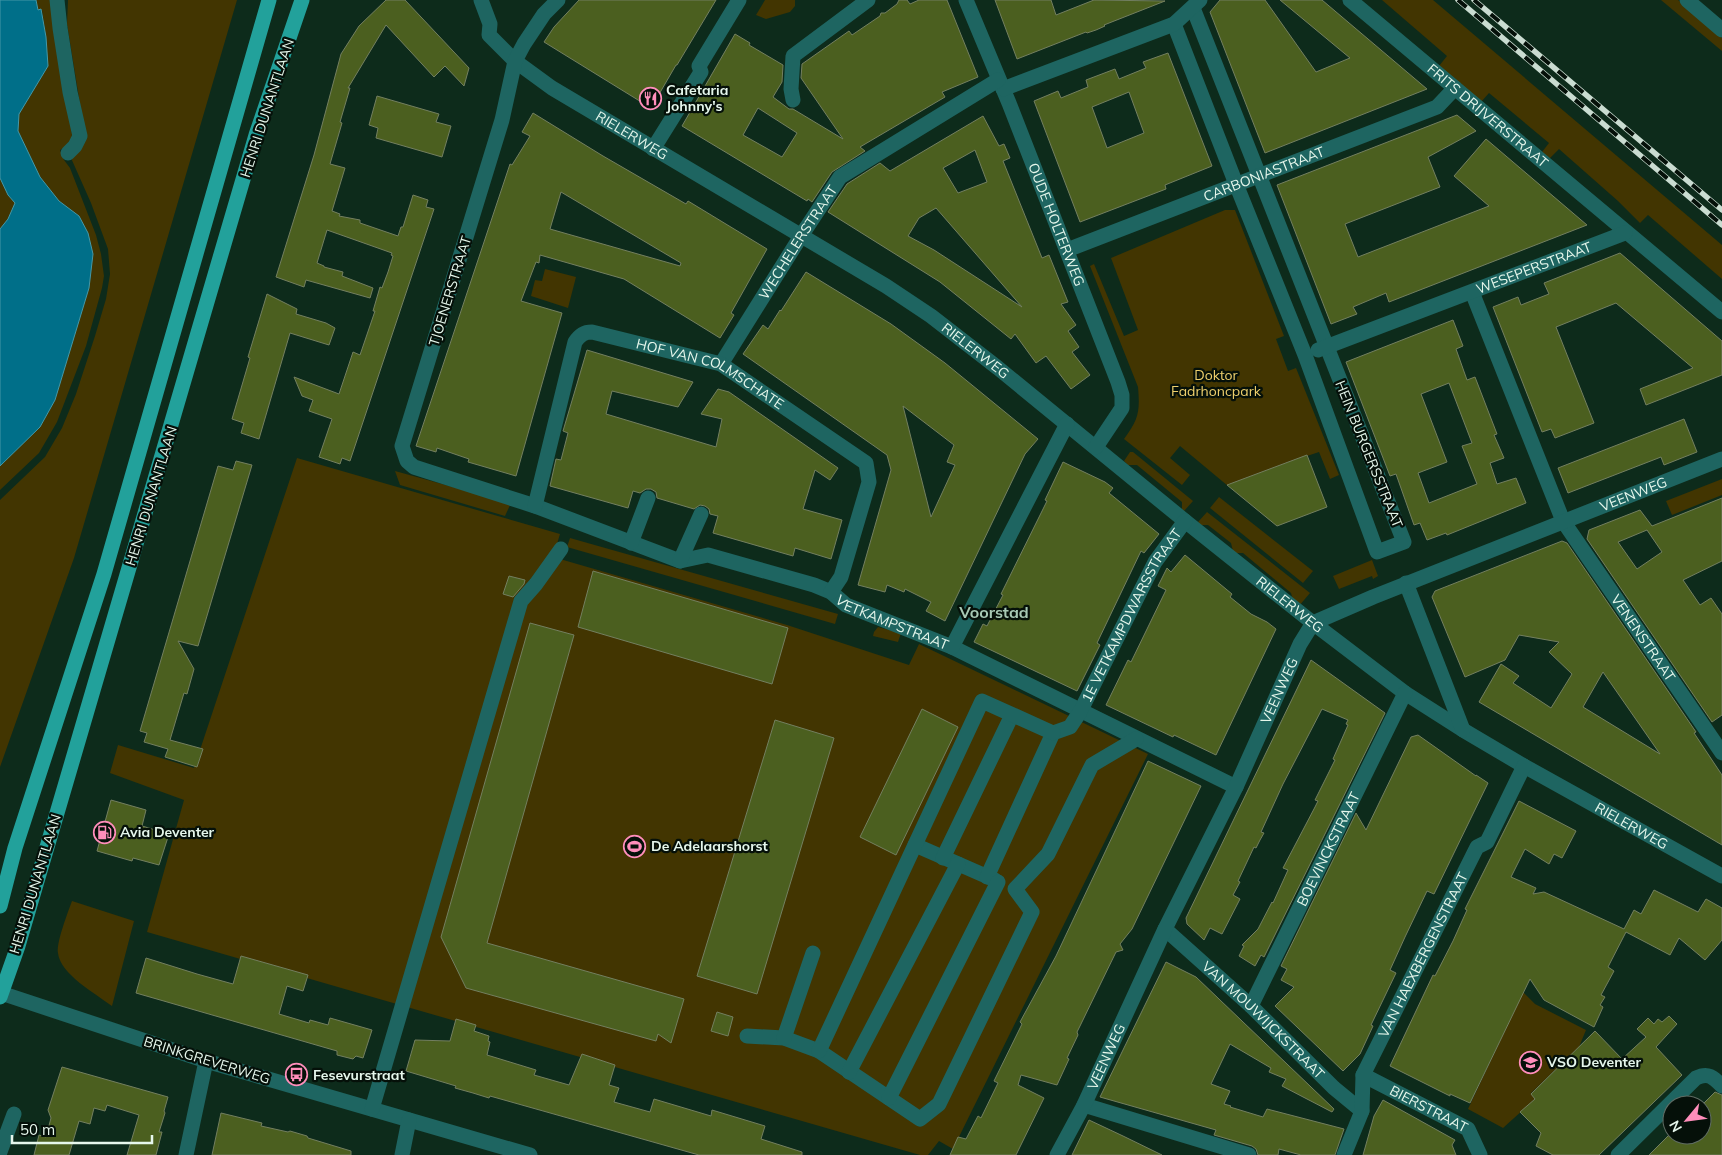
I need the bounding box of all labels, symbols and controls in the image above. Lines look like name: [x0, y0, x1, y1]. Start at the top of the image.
street label: HENRI DUNANTLAAN: [236, 36, 298, 180]
street label: FRITS DRIJVERSTRAAT: [1424, 60, 1552, 172]
place label: Cafetaria Johnny's: [666, 81, 728, 115]
restaurant icon: Cafetaria Johnny's: [638, 86, 662, 110]
street label: RIELERWEG: [592, 107, 671, 164]
street label: CARBONIASTRAAT: [1201, 142, 1327, 205]
street label: OUDE HOLTERWEG: [1024, 160, 1089, 289]
street label: WECHELERSTRAAT: [755, 181, 841, 303]
street label: TJOENERSTRAAT: [425, 233, 475, 348]
street label: WESEPERSTRAAT: [1474, 237, 1595, 298]
street label: RIELERWEG: [938, 319, 1013, 383]
street label: HOF VAN COLMSCHATE: [634, 334, 787, 413]
park label: Doktor Fadrhoncpark: [1171, 366, 1262, 400]
street label: HEIN BURGERSSTRAAT: [1331, 378, 1407, 531]
street label: HENRI DUNANTLAAN: [121, 424, 181, 568]
street label: VEENWEG: [1597, 473, 1670, 515]
street label: 1E VETKAMPDWARSSTRAAT: [1077, 525, 1186, 705]
street label: RIELERWEG: [1252, 572, 1327, 637]
street label: VETKAMPSTRAAT: [832, 591, 952, 654]
street label: VENENSTRAAT: [1607, 591, 1680, 685]
district label: Voorstad: [958, 602, 1029, 622]
street label: VEENWEG: [1257, 655, 1302, 727]
street label: BOEVINCKSTRAAT: [1293, 788, 1364, 909]
street label: RIELERWEG: [1592, 798, 1671, 853]
street label: HENRI DUNANTLAAN: [5, 812, 65, 956]
fuel station icon: Avia Deventer: [92, 820, 116, 844]
place label: Avia Deventer: [120, 823, 215, 841]
sports icon: De Adelaarshorst: [623, 834, 647, 858]
place label: De Adelaarshorst: [651, 837, 769, 855]
street label: VAN HAEXBERGENSTRAAT: [1374, 869, 1472, 1040]
street label: VAN MOUWIJCKSTRAAT: [1198, 957, 1329, 1083]
street label: VEENWEG: [1083, 1021, 1129, 1093]
street label: BRINKGREVERWEG: [142, 1032, 272, 1088]
school or university icon: VSO Deventer: [1519, 1050, 1543, 1074]
place label: VSO Deventer: [1546, 1053, 1642, 1071]
bus stop icon: Fesevurstraat: [285, 1063, 309, 1087]
place label: Fesevurstraat: [313, 1066, 405, 1084]
street label: BIERSTRAAT: [1387, 1081, 1471, 1137]
north arrow: [1662, 1095, 1712, 1145]
scale bar: [12, 1112, 152, 1144]
text: N: [1665, 1117, 1686, 1135]
text: 50 m: [20, 1120, 55, 1139]

